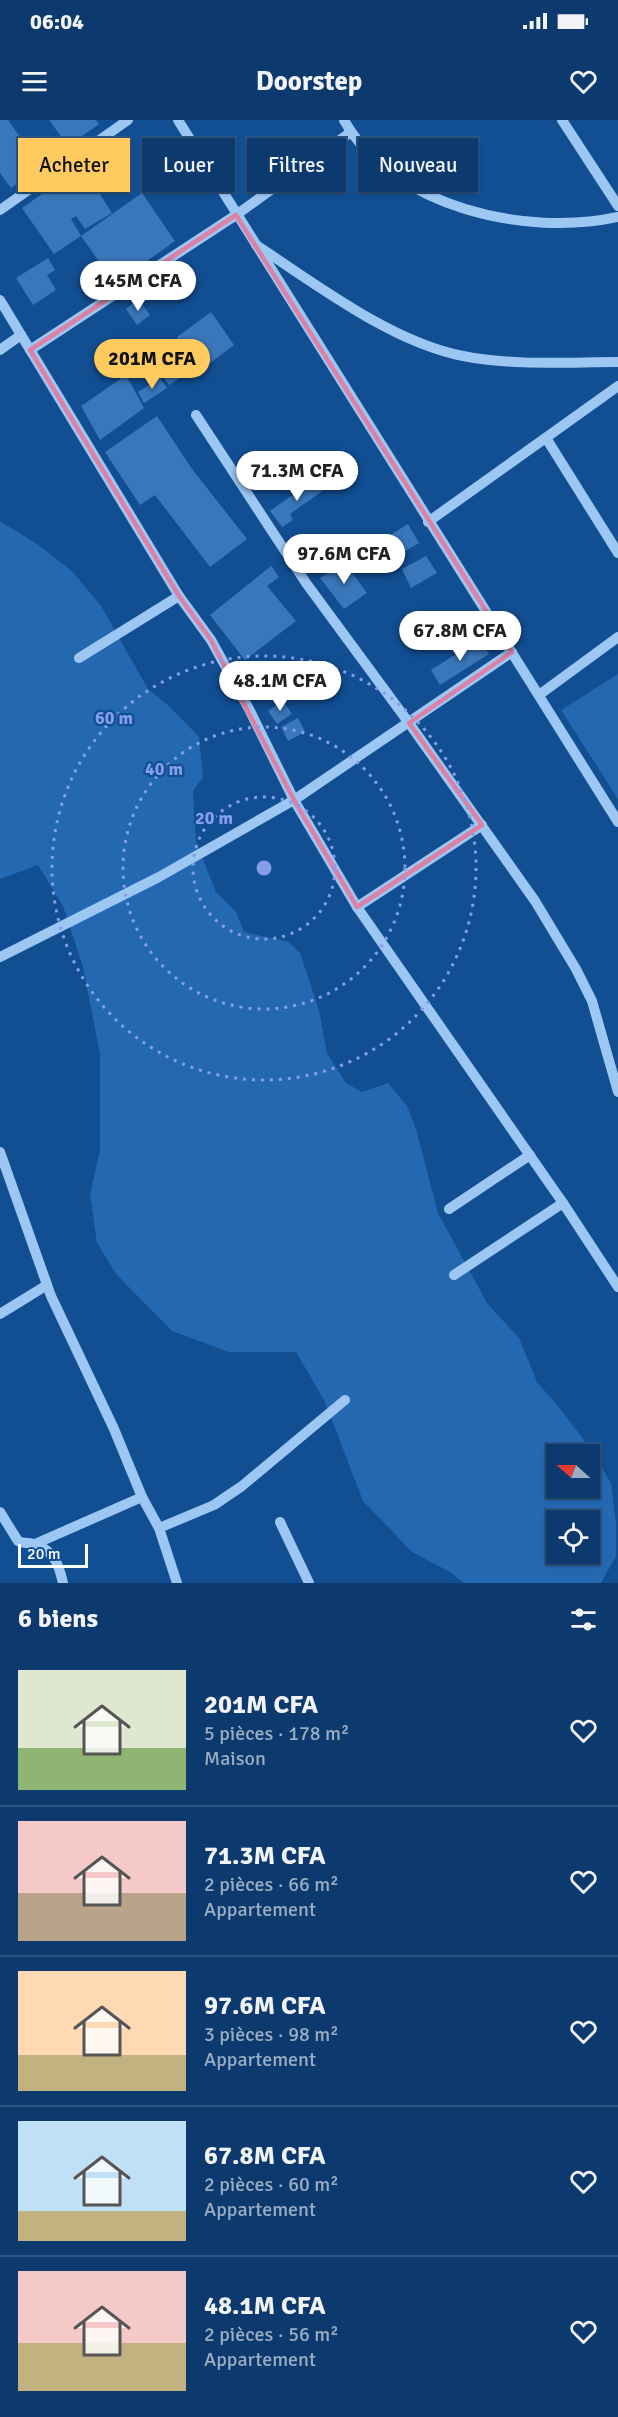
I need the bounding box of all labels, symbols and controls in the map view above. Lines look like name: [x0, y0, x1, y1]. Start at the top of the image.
text: 06:04: [30, 8, 84, 35]
icon: menu: [18, 65, 51, 98]
text: Doorstep: [256, 65, 362, 98]
icon: heart: [567, 65, 600, 98]
chip: Acheter: [18, 138, 130, 192]
chip: Louer: [142, 138, 235, 192]
chip: Filtres: [247, 138, 346, 192]
chip: Nouveau: [358, 138, 478, 192]
pin: 145M CFA: [76, 261, 200, 312]
text: 145M CFA: [94, 268, 182, 293]
pin: 201M CFA: [90, 339, 214, 390]
text: 201M CFA: [108, 346, 196, 371]
pin: 71.3M CFA: [228, 451, 366, 502]
text: 71.3M CFA: [250, 458, 344, 483]
pin: 97.6M CFA: [275, 534, 413, 585]
text: 97.6M CFA: [297, 541, 391, 566]
pin: 67.8M CFA: [391, 611, 529, 662]
text: 67.8M CFA: [413, 618, 507, 643]
pin: 48.1M CFA: [211, 661, 349, 712]
text: 48.1M CFA: [233, 668, 327, 693]
text: 60 m: [95, 707, 133, 729]
text: 40 m: [145, 758, 183, 780]
text: 20 m: [195, 807, 233, 829]
centre of rings: [254, 858, 274, 878]
north arrow: [546, 1444, 600, 1498]
map controls: [546, 1444, 600, 1564]
button: locate: [546, 1510, 600, 1564]
scale bar: [18, 1541, 88, 1568]
text: 20 m: [27, 1544, 61, 1564]
text: 6 biens: [18, 1603, 98, 1635]
icon: filters: [567, 1603, 600, 1636]
text: 201M CFA: [204, 1689, 318, 1721]
icon: home: [66, 1694, 138, 1766]
icon: heart: [567, 1714, 600, 1747]
text: 5 pièces · 178 m²: [204, 1721, 349, 1746]
text: Maison: [204, 1746, 266, 1771]
text: 71.3M CFA: [204, 1840, 326, 1872]
icon: home: [66, 1845, 138, 1917]
icon: heart: [567, 1865, 600, 1898]
text: 2 pièces · 66 m²: [204, 1872, 339, 1897]
text: Appartement: [204, 1897, 316, 1922]
text: 97.6M CFA: [204, 1990, 326, 2022]
icon: home: [66, 1995, 138, 2067]
icon: heart: [567, 2015, 600, 2048]
text: 3 pièces · 98 m²: [204, 2022, 339, 2047]
text: Appartement: [204, 2047, 316, 2072]
text: 67.8M CFA: [204, 2140, 326, 2172]
icon: home: [66, 2145, 138, 2217]
icon: heart: [567, 2165, 600, 2198]
text: 2 pièces · 60 m²: [204, 2172, 339, 2197]
text: Appartement: [204, 2197, 316, 2222]
text: 48.1M CFA: [204, 2290, 326, 2322]
icon: home: [66, 2295, 138, 2367]
icon: heart: [567, 2315, 600, 2348]
text: 2 pièces · 56 m²: [204, 2322, 339, 2347]
text: Appartement: [204, 2347, 316, 2372]

